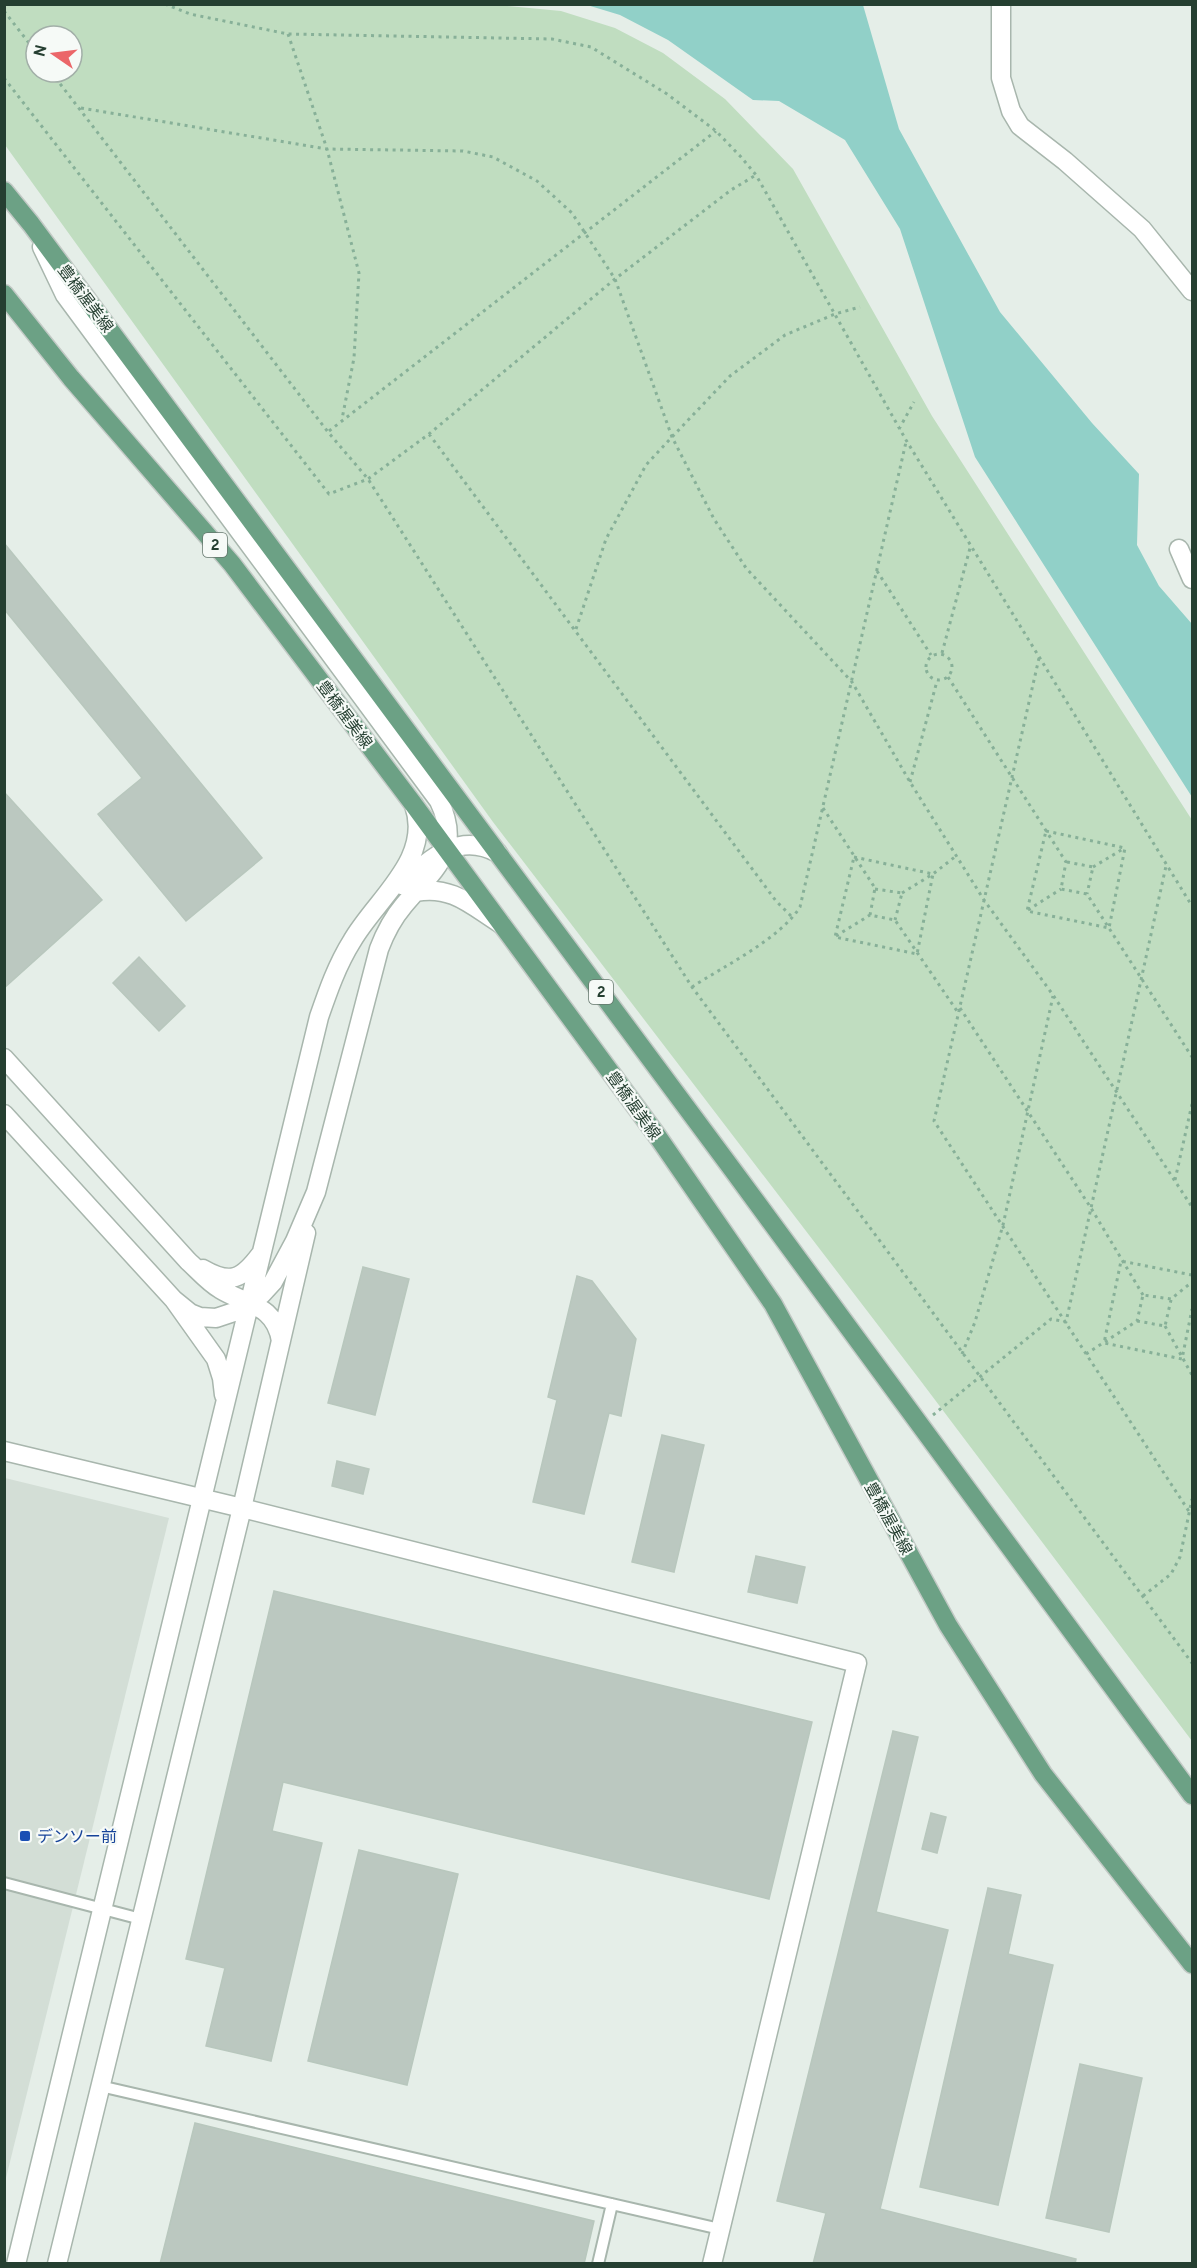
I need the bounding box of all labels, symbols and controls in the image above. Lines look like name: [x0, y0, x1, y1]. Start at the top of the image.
north arrow: [24, 24, 84, 84]
text: N: [30, 43, 52, 59]
street label: 豊橋渥美線: [52, 261, 116, 337]
road number: 2: [203, 533, 227, 557]
street label: 豊橋渥美線: [311, 677, 375, 753]
road number: 2: [589, 980, 613, 1004]
street label: 豊橋渥美線: [601, 1068, 664, 1144]
street label: 豊橋渥美線: [859, 1479, 915, 1559]
place label: デンソー前: [37, 1828, 117, 1848]
marker: デンソー前: [18, 1829, 32, 1843]

